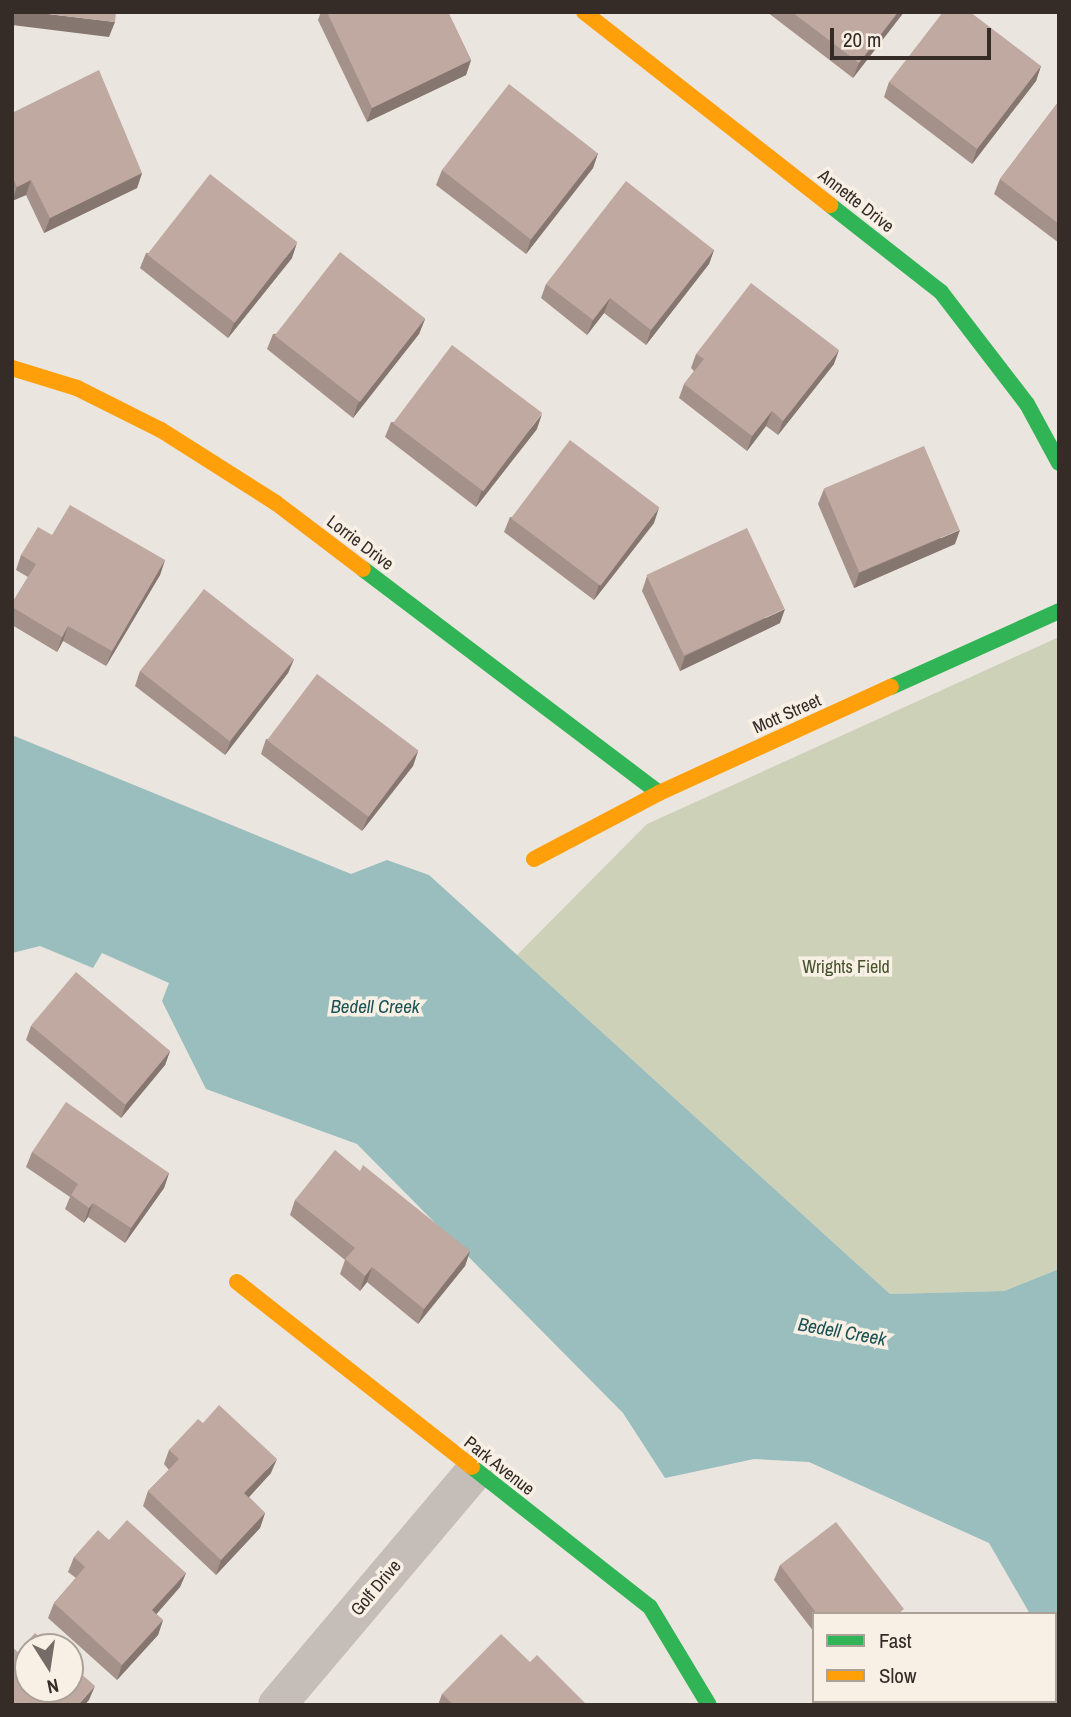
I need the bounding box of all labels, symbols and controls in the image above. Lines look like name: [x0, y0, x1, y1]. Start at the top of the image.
scale bar: [833, 14, 994, 58]
text: 20 m: [843, 25, 881, 54]
street label: Annette Drive: [814, 165, 898, 237]
street label: Lorrie Drive: [322, 511, 398, 575]
street label: Mott Street: [750, 689, 824, 739]
park label: Wrights Field: [802, 956, 890, 978]
water label: Bedell Creek: [330, 996, 420, 1018]
water label: Bedell Creek: [796, 1313, 888, 1351]
street label: Park Avenue: [459, 1432, 539, 1500]
street label: Golf Drive: [346, 1556, 406, 1620]
legend: [812, 1612, 1057, 1703]
text: Fast: [879, 1626, 912, 1655]
north arrow: [14, 1633, 84, 1703]
text: Slow: [879, 1661, 916, 1690]
text: N: [45, 1673, 61, 1700]

